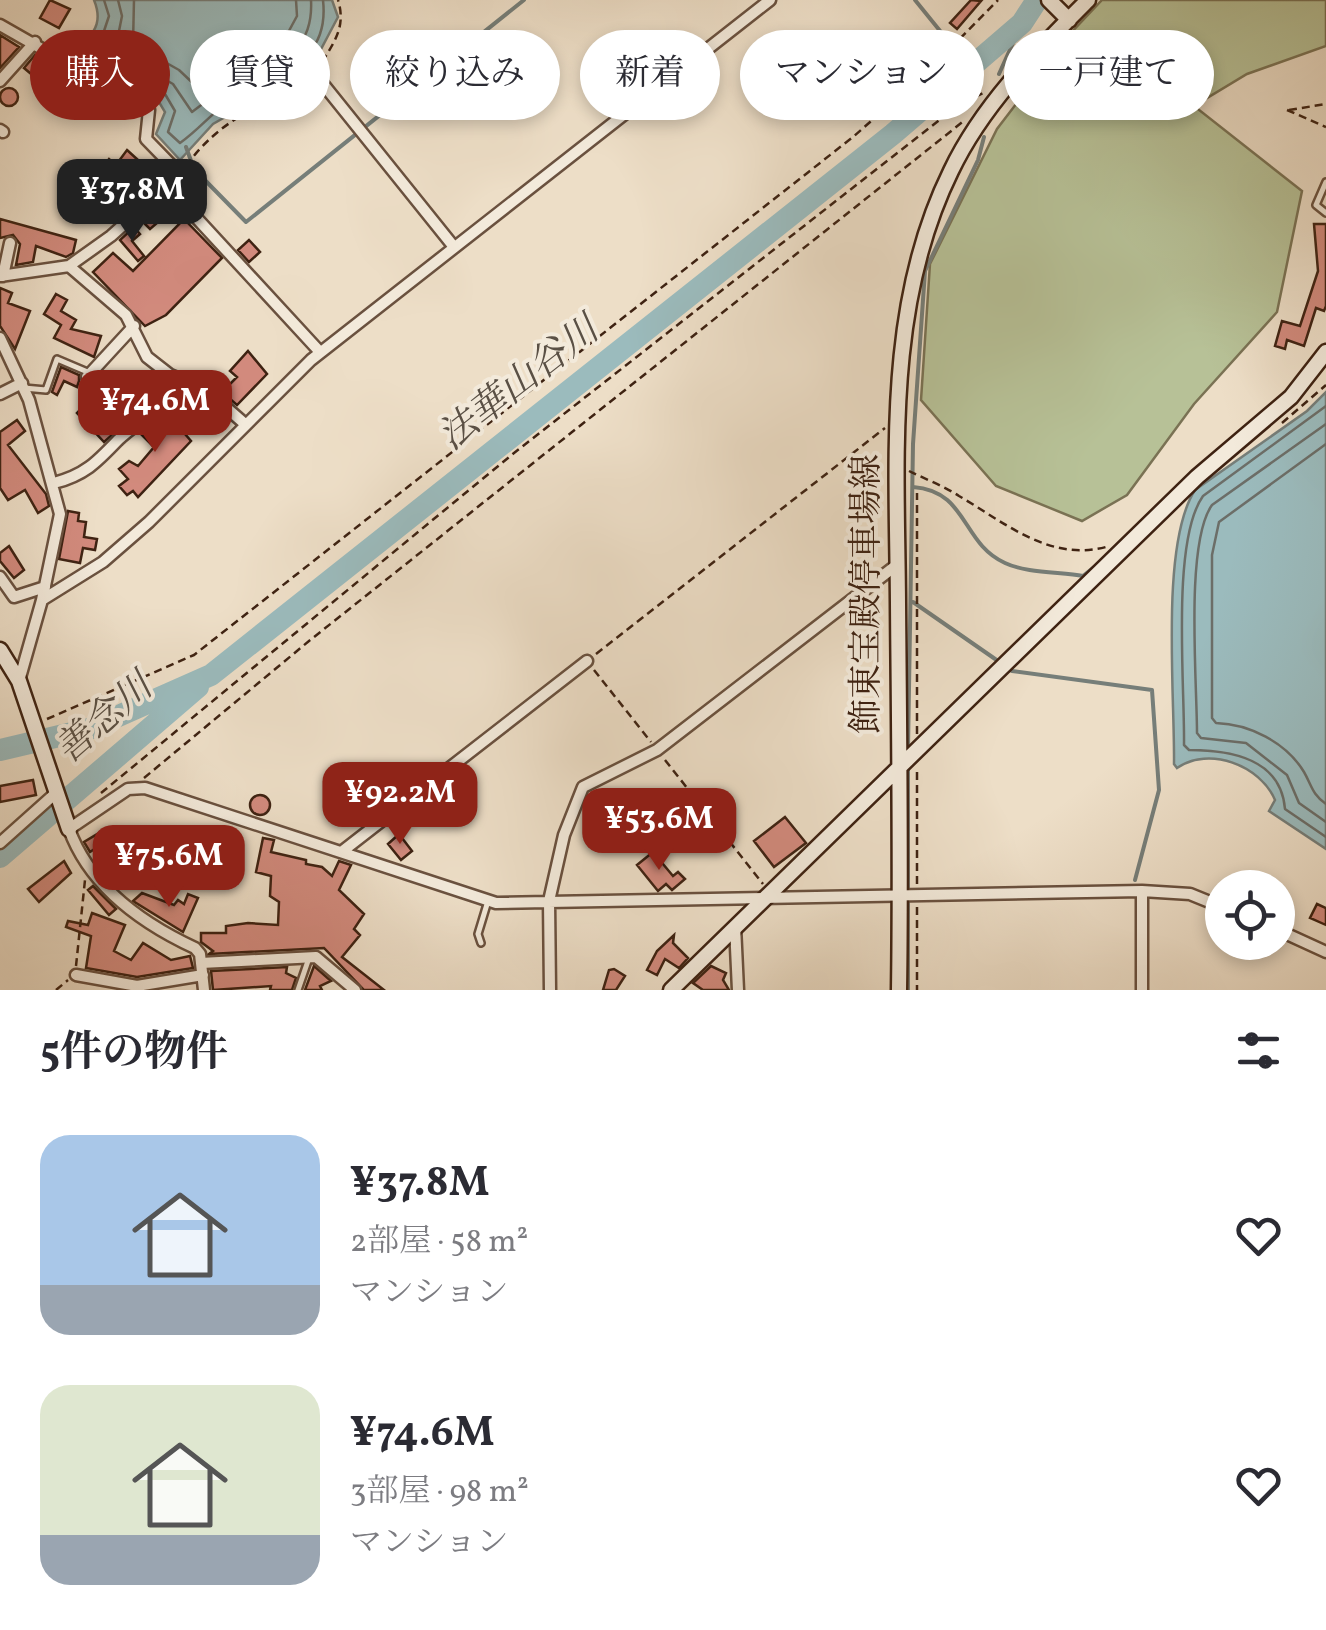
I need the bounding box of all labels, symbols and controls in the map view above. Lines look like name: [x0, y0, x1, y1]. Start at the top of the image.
chip: 購入: [30, 30, 170, 120]
chip: 賃貸: [190, 30, 330, 120]
chip: 絞り込み: [350, 30, 560, 120]
chip: 新着: [580, 30, 720, 120]
chip: マンション: [740, 30, 984, 120]
chip: 一戸建て: [1004, 30, 1214, 120]
pin: ¥37.8M: [51, 159, 213, 244]
text: ¥37.8M: [79, 169, 185, 213]
water label: 法華山谷川: [429, 303, 614, 464]
pin: ¥74.6M: [74, 370, 236, 455]
text: ¥74.6M: [100, 380, 210, 424]
street label: 飾東宝殿停車場線: [844, 454, 892, 734]
water label: 善念川: [45, 660, 168, 777]
pin: ¥92.2M: [319, 762, 481, 847]
text: ¥92.2M: [344, 772, 456, 816]
pin: ¥53.6M: [578, 788, 740, 873]
text: ¥53.6M: [604, 798, 714, 842]
pin: ¥75.6M: [88, 825, 250, 910]
text: ¥75.6M: [115, 835, 223, 879]
map controls: [1205, 870, 1295, 960]
button: locate: [1205, 870, 1295, 960]
icon: filters: [1231, 1023, 1286, 1078]
text: 5件の物件: [40, 1025, 228, 1084]
text: ¥37.8M: [350, 1155, 489, 1214]
icon: home: [120, 1175, 240, 1295]
icon: heart: [1231, 1208, 1286, 1263]
text: 2部屋 · 58 m²: [350, 1221, 528, 1265]
text: マンション: [350, 1272, 509, 1316]
text: ¥74.6M: [350, 1405, 494, 1464]
icon: home: [120, 1425, 240, 1545]
icon: heart: [1231, 1458, 1286, 1513]
text: 3部屋 · 98 m²: [350, 1471, 529, 1515]
text: マンション: [350, 1522, 509, 1566]

